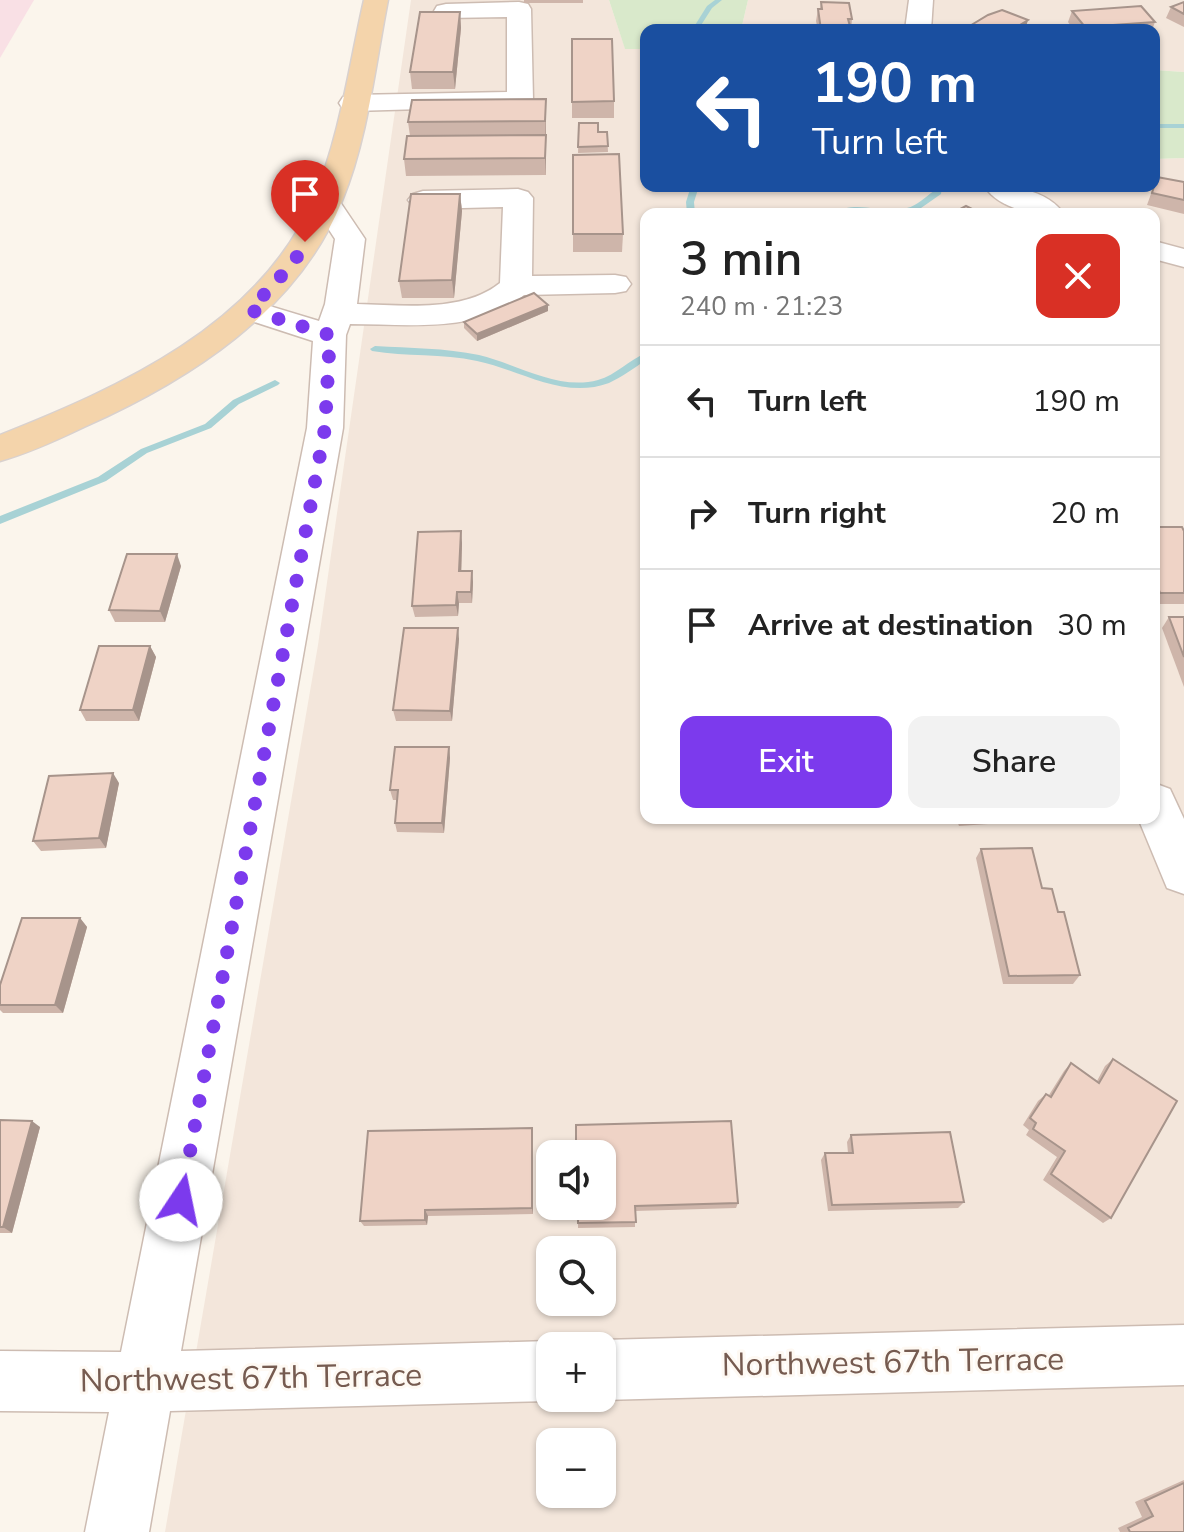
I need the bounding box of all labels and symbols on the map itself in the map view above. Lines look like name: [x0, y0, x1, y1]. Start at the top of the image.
pin: [271, 160, 339, 242]
position arrow: [139, 1158, 223, 1242]
street label: Northwest 67th Terrace: [721, 1338, 1065, 1386]
street label: Northwest 67th Terrace: [79, 1354, 423, 1402]

